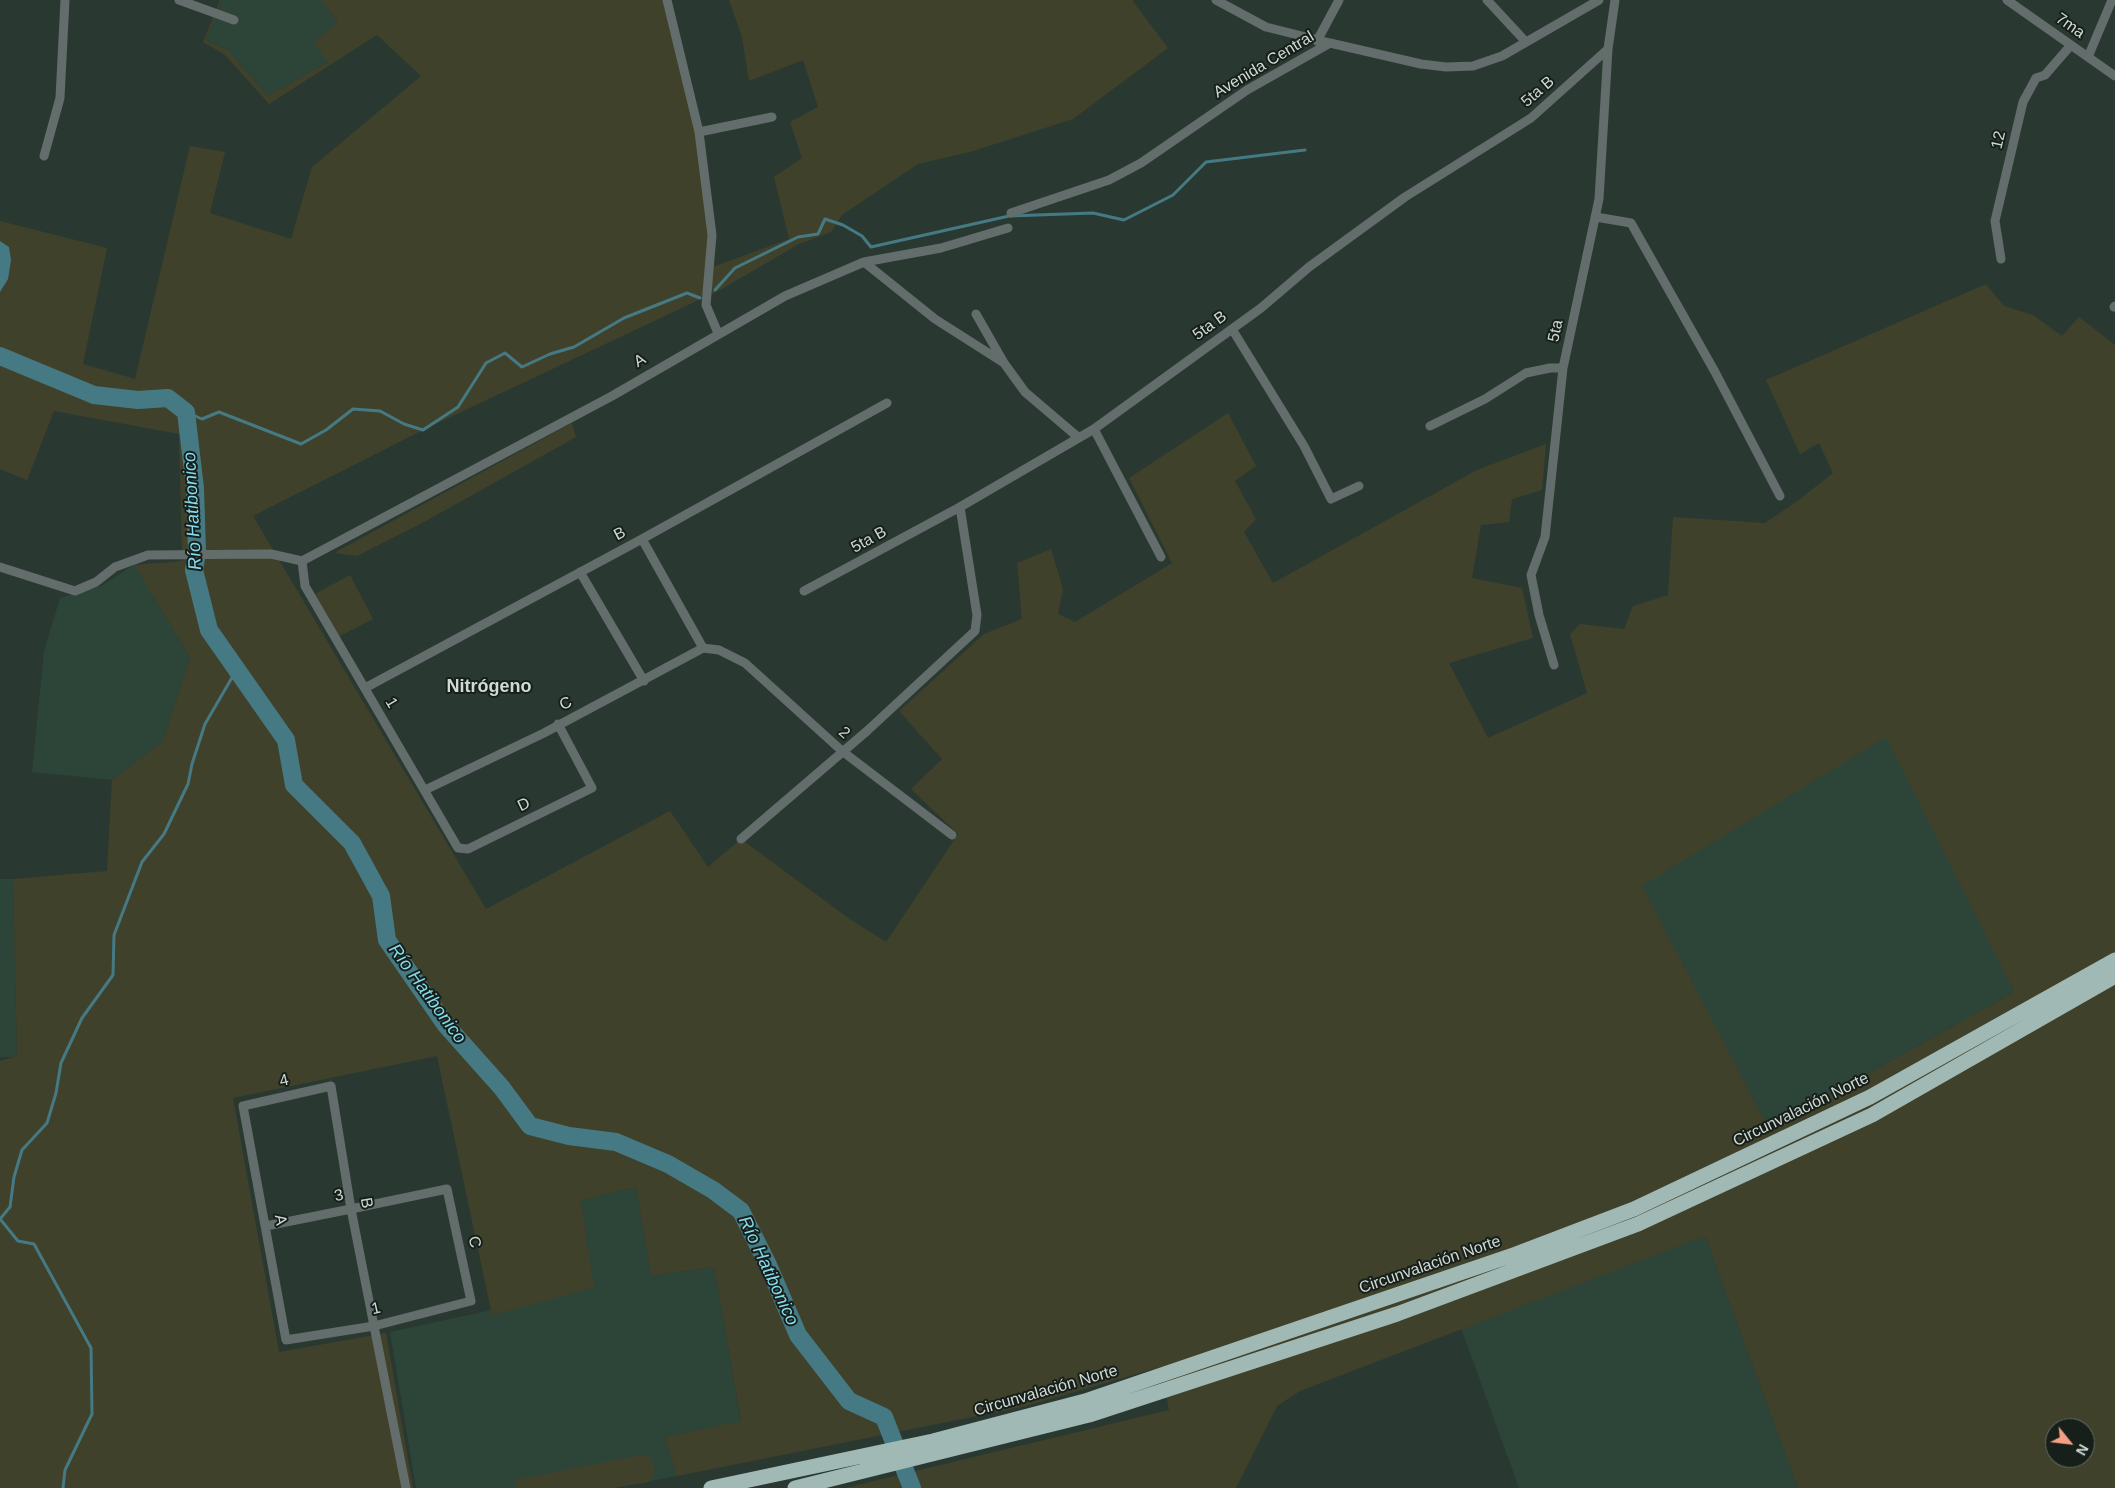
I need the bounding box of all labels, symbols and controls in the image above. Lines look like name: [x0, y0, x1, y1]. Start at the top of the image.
street label: 7ma: [2052, 9, 2088, 43]
street label: Avenida Central: [1210, 28, 1318, 102]
street label: 5ta B: [1518, 72, 1558, 112]
street label: 12: [1988, 129, 2010, 151]
street label: 5ta B: [1189, 307, 1231, 345]
street label: 5ta: [1544, 318, 1568, 344]
street label: A: [630, 350, 650, 372]
water label: Río Hatibonico: [179, 451, 207, 571]
street label: B: [611, 523, 629, 545]
street label: 5ta B: [848, 523, 890, 557]
district label: Nitrógeno: [447, 676, 531, 698]
street label: C: [556, 693, 576, 715]
street label: 1: [380, 694, 402, 712]
street label: 2: [834, 723, 854, 743]
street label: D: [515, 794, 533, 816]
water label: Río Hatibonico: [384, 940, 470, 1048]
street label: Circunvalación Norte: [1730, 1069, 1872, 1151]
street label: 4: [278, 1071, 290, 1091]
street label: 3: [333, 1186, 345, 1206]
street label: B: [356, 1196, 376, 1210]
street label: A: [270, 1213, 290, 1227]
water label: Río Hatibonico: [733, 1213, 803, 1329]
street label: Circunvalación Norte: [1357, 1232, 1503, 1298]
street label: C: [463, 1234, 485, 1250]
street label: 1: [370, 1299, 382, 1319]
street label: Circunvalación Norte: [972, 1361, 1120, 1421]
north arrow: [2045, 1418, 2095, 1468]
text: N: [2073, 1441, 2092, 1458]

